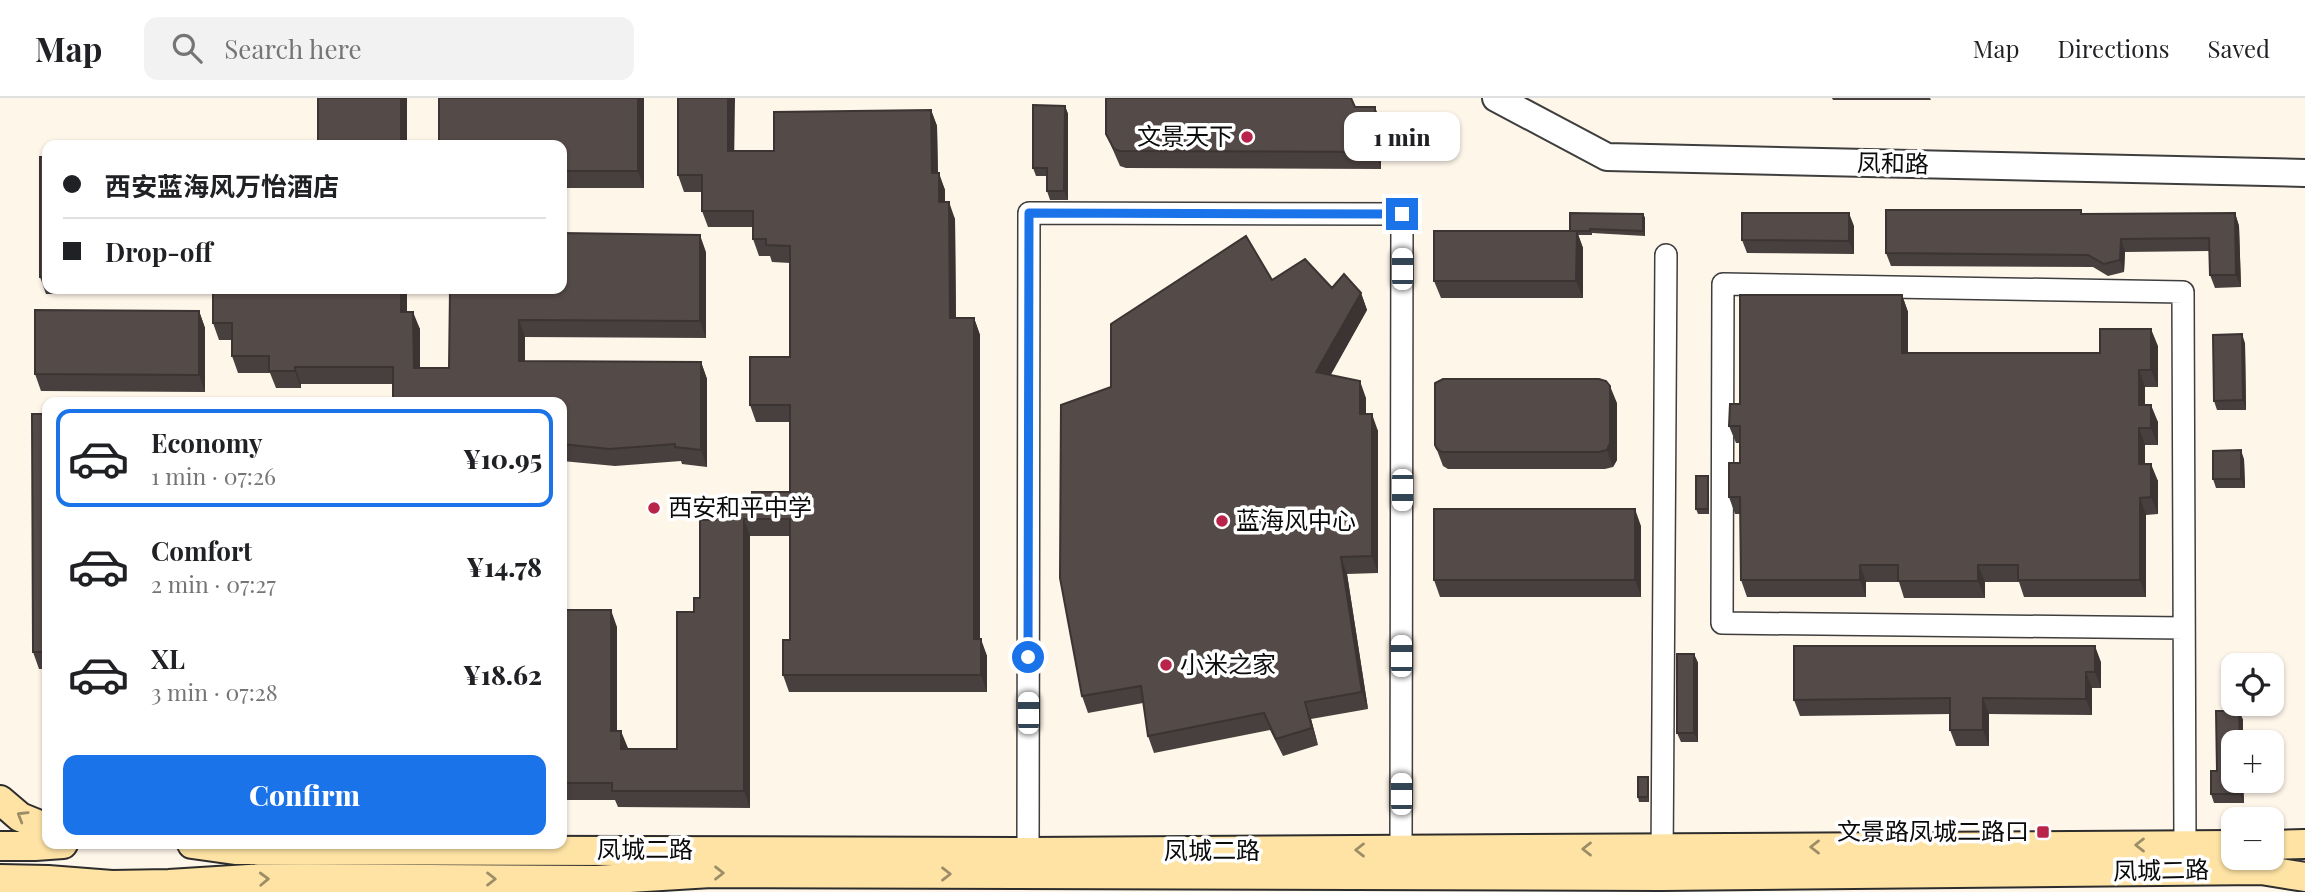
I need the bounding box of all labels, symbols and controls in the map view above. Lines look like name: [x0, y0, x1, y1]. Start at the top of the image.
search box: [144, 17, 634, 80]
text: Map: [35, 26, 102, 70]
icon: search: [168, 29, 206, 67]
text: Search here: [224, 31, 362, 66]
text: Map: [1973, 32, 2019, 64]
text: Directions: [2057, 32, 2170, 64]
text: Saved: [2208, 32, 2270, 64]
callout: 1 min: [1344, 113, 1460, 162]
place label: 文景天下: [1137, 119, 1233, 151]
text: 1 min: [1374, 121, 1430, 152]
marker: 文景天下: [1239, 129, 1255, 145]
street label: 凤和路: [1857, 145, 1929, 179]
text: 西安蓝海风万怡酒店: [105, 168, 339, 203]
route end: [1386, 198, 1418, 230]
text: Drop-off: [105, 234, 212, 269]
car: [1392, 248, 1413, 290]
text: Economy: [151, 425, 262, 460]
icon: car: [67, 427, 130, 490]
text: ¥10.95: [463, 441, 542, 476]
text: 1 min · 07:26: [151, 460, 276, 491]
car: [1392, 469, 1413, 511]
place label: 西安和平中学: [668, 490, 812, 522]
marker: 西安和平中学: [646, 500, 662, 516]
place label: 蓝海风中心: [1236, 503, 1356, 535]
marker: 蓝海风中心: [1214, 513, 1230, 529]
text: Comfort: [151, 533, 252, 568]
icon: car: [67, 535, 130, 598]
text: ¥14.78: [466, 549, 542, 584]
text: 2 min · 07:27: [151, 568, 276, 599]
car: [1391, 635, 1412, 677]
text: XL: [151, 641, 185, 676]
route start: [1012, 641, 1044, 673]
icon: car: [67, 643, 130, 706]
place label: 小米之家: [1180, 647, 1276, 679]
map controls: [2221, 653, 2284, 870]
button: locate: [2221, 653, 2284, 716]
text: ¥18.62: [463, 657, 542, 692]
marker: 小米之家: [1158, 657, 1174, 673]
text: 3 min · 07:28: [151, 676, 278, 707]
car: [1018, 692, 1039, 734]
button: +: [2221, 730, 2284, 793]
button: Confirm: [63, 755, 546, 835]
car: [1391, 773, 1412, 815]
button: −: [2221, 807, 2284, 870]
one-way arrow: [17, 811, 30, 824]
place label: 文景路凤城二路口: [1837, 814, 2029, 846]
marker: 文景路凤城二路口: [2035, 824, 2051, 840]
street label: 凤城二路: [597, 832, 693, 864]
street label: 凤城二路: [1164, 833, 1260, 865]
one-way arrow: [2135, 837, 2145, 853]
one-way arrow: [1809, 839, 1820, 855]
one-way arrow: [1582, 841, 1592, 857]
one-way arrow: [1354, 842, 1365, 858]
street label: 凤城二路: [2113, 852, 2209, 886]
one-way arrow: [714, 865, 724, 881]
one-way arrow: [941, 866, 952, 882]
one-way arrow: [259, 871, 270, 886]
one-way arrow: [487, 871, 497, 887]

